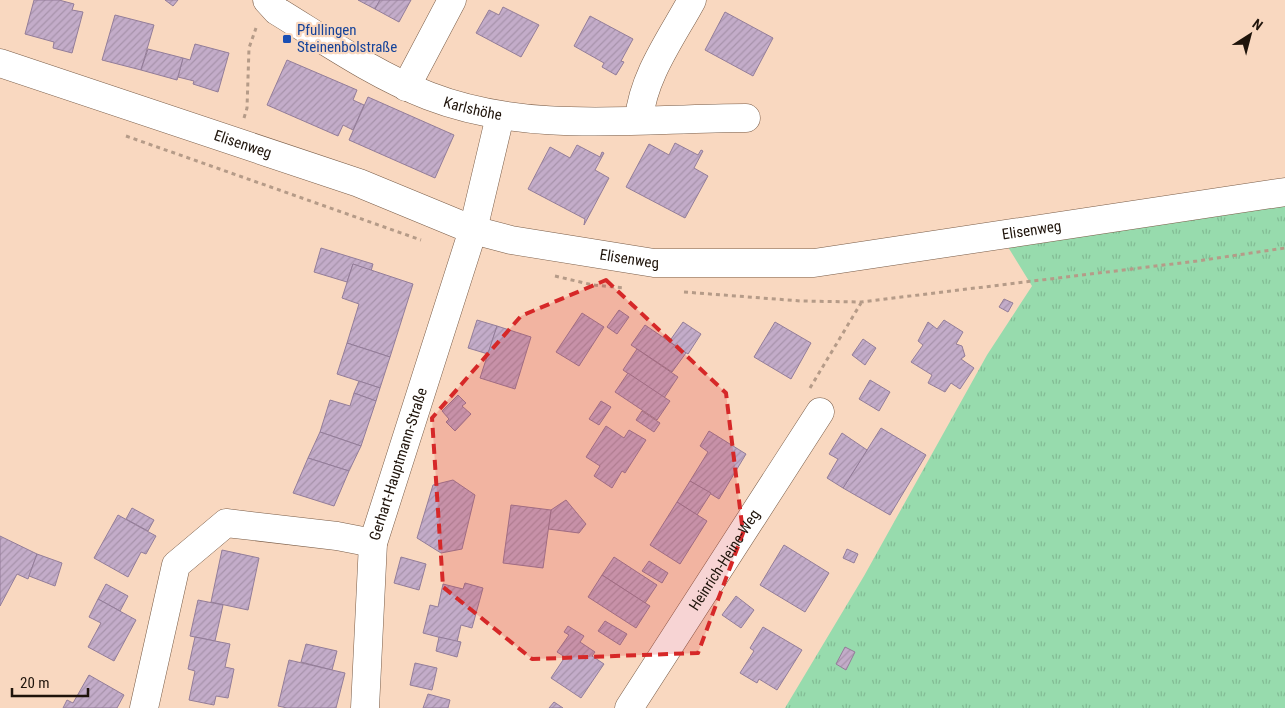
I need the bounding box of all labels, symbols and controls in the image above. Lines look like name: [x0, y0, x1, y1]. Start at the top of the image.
north arrow: [1225, 10, 1275, 60]
text: N: [1249, 15, 1266, 33]
place label: Pfullingen Steinenbolstraße: [297, 21, 397, 56]
marker: Pfullingen Steinenbolstraße: [281, 33, 293, 45]
street label: Karlshöhe: [441, 93, 503, 124]
street label: Elisenweg: [212, 126, 274, 162]
street label: Elisenweg: [1001, 217, 1062, 244]
street label: Elisenweg: [598, 245, 659, 272]
street label: Gerhart-Hauptmann-Straße: [365, 386, 431, 543]
street label: Heinrich-Heine-Weg: [685, 506, 764, 614]
scale bar: [12, 666, 89, 698]
text: 20 m: [20, 674, 50, 692]

